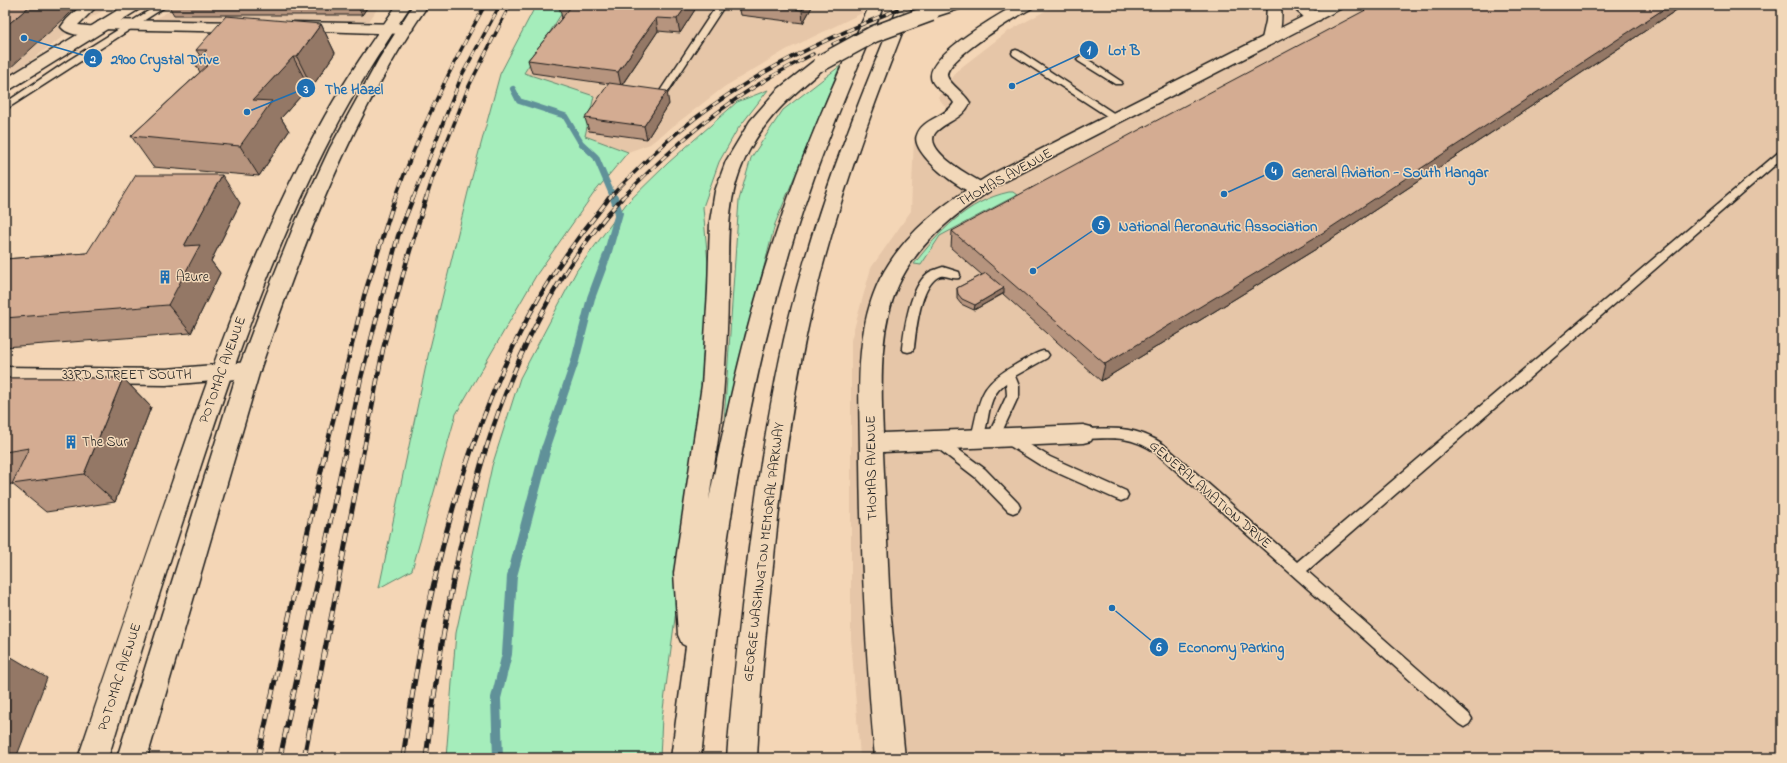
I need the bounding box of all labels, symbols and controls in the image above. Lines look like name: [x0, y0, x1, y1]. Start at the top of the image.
callout: Lot B: [1079, 37, 1148, 64]
text: Lot B: [1108, 40, 1140, 62]
text: 1: [1087, 42, 1091, 60]
callout: 2900 Crystal Drive: [83, 45, 227, 72]
text: 2900 Crystal Drive: [110, 49, 220, 73]
text: 2: [89, 51, 96, 69]
callout: The Hazel: [296, 75, 391, 102]
text: The Hazel: [325, 79, 384, 101]
text: 3: [303, 81, 309, 99]
street label: THOMAS AVENUE: [954, 143, 1056, 213]
callout: General Aviation - South Hangar: [1264, 158, 1497, 185]
text: General Aviation - South Hangar: [1292, 162, 1489, 186]
text: 4: [1271, 163, 1277, 181]
callout: National Aeronautic Association: [1091, 212, 1326, 239]
text: National Aeronautic Association: [1119, 216, 1318, 238]
text: 5: [1098, 217, 1105, 235]
place label: Azure: [176, 267, 210, 288]
building icon: Azure: [157, 269, 173, 285]
street label: POTOMAC AVENUE: [194, 314, 252, 426]
street label: 33RD STREET SOUTH: [62, 365, 192, 386]
street label: THOMAS AVENUE: [861, 415, 883, 521]
street label: GEORGE WASHINGTON MEMORIAL PARKWAY: [738, 421, 790, 683]
place label: The Sur: [82, 432, 128, 453]
building icon: The Sur: [63, 434, 79, 450]
street label: GENERAL AVIATION DRIVE: [1144, 436, 1276, 554]
street label: POTOMAC AVENUE: [93, 620, 147, 734]
callout: Economy Parking: [1149, 633, 1292, 660]
text: Economy Parking: [1178, 637, 1284, 661]
text: 6: [1155, 639, 1162, 657]

